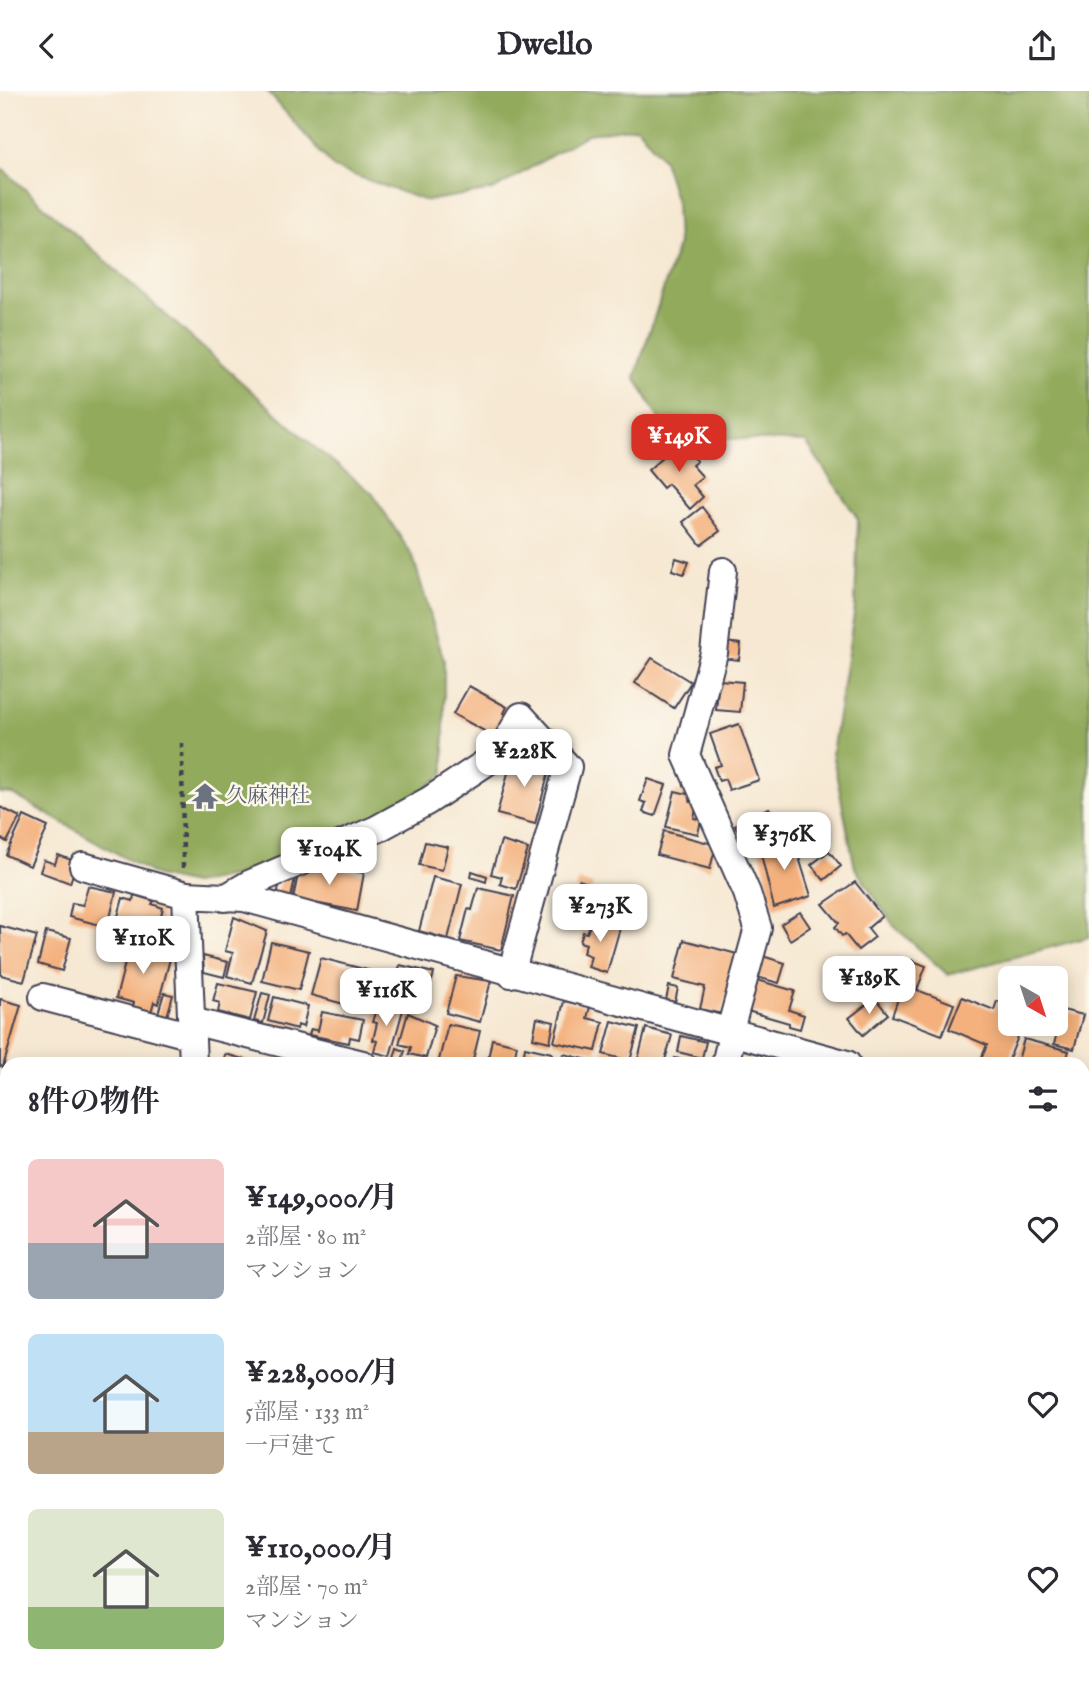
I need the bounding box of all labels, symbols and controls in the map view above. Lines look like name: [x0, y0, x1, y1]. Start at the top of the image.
text: Dwello: [497, 25, 592, 66]
icon: back: [28, 27, 66, 65]
icon: share: [1023, 27, 1061, 65]
pin: ¥149K: [630, 415, 728, 474]
text: ¥149K: [647, 422, 711, 451]
pin: ¥228K: [475, 729, 573, 789]
text: ¥228K: [492, 737, 556, 766]
temple icon: 久麻神社: [190, 781, 220, 811]
place label: 久麻神社: [226, 783, 310, 810]
pin: ¥376K: [735, 813, 833, 872]
text: ¥376K: [753, 820, 815, 849]
pin: ¥104K: [280, 827, 378, 887]
text: ¥104K: [297, 835, 361, 864]
pin: ¥273K: [551, 885, 649, 944]
text: ¥273K: [568, 892, 632, 921]
pin: ¥110K: [94, 917, 192, 976]
text: ¥110K: [112, 924, 174, 953]
pin: ¥189K: [820, 957, 918, 1016]
text: ¥189K: [838, 964, 900, 993]
north arrow: [998, 966, 1068, 1036]
map controls: [998, 966, 1068, 1036]
pin: ¥116K: [337, 969, 435, 1028]
text: ¥116K: [356, 976, 416, 1005]
icon: filters: [1024, 1080, 1062, 1118]
text: 8件の物件: [28, 1084, 160, 1122]
text: ¥149,000/月: [245, 1180, 398, 1218]
icon: home: [84, 1187, 168, 1271]
icon: heart: [1024, 1210, 1062, 1248]
text: 2部屋 · 80 m²: [245, 1223, 366, 1252]
text: マンション: [245, 1257, 359, 1286]
text: ¥228,000/月: [245, 1355, 399, 1393]
icon: home: [84, 1362, 168, 1446]
icon: heart: [1024, 1385, 1062, 1423]
text: 5部屋 · 133 m²: [245, 1398, 369, 1427]
text: 一戸建て: [245, 1432, 337, 1461]
text: ¥110,000/月: [245, 1530, 396, 1568]
icon: home: [84, 1537, 168, 1621]
icon: heart: [1024, 1560, 1062, 1598]
text: 2部屋 · 70 m²: [245, 1573, 368, 1602]
text: マンション: [245, 1607, 359, 1636]

